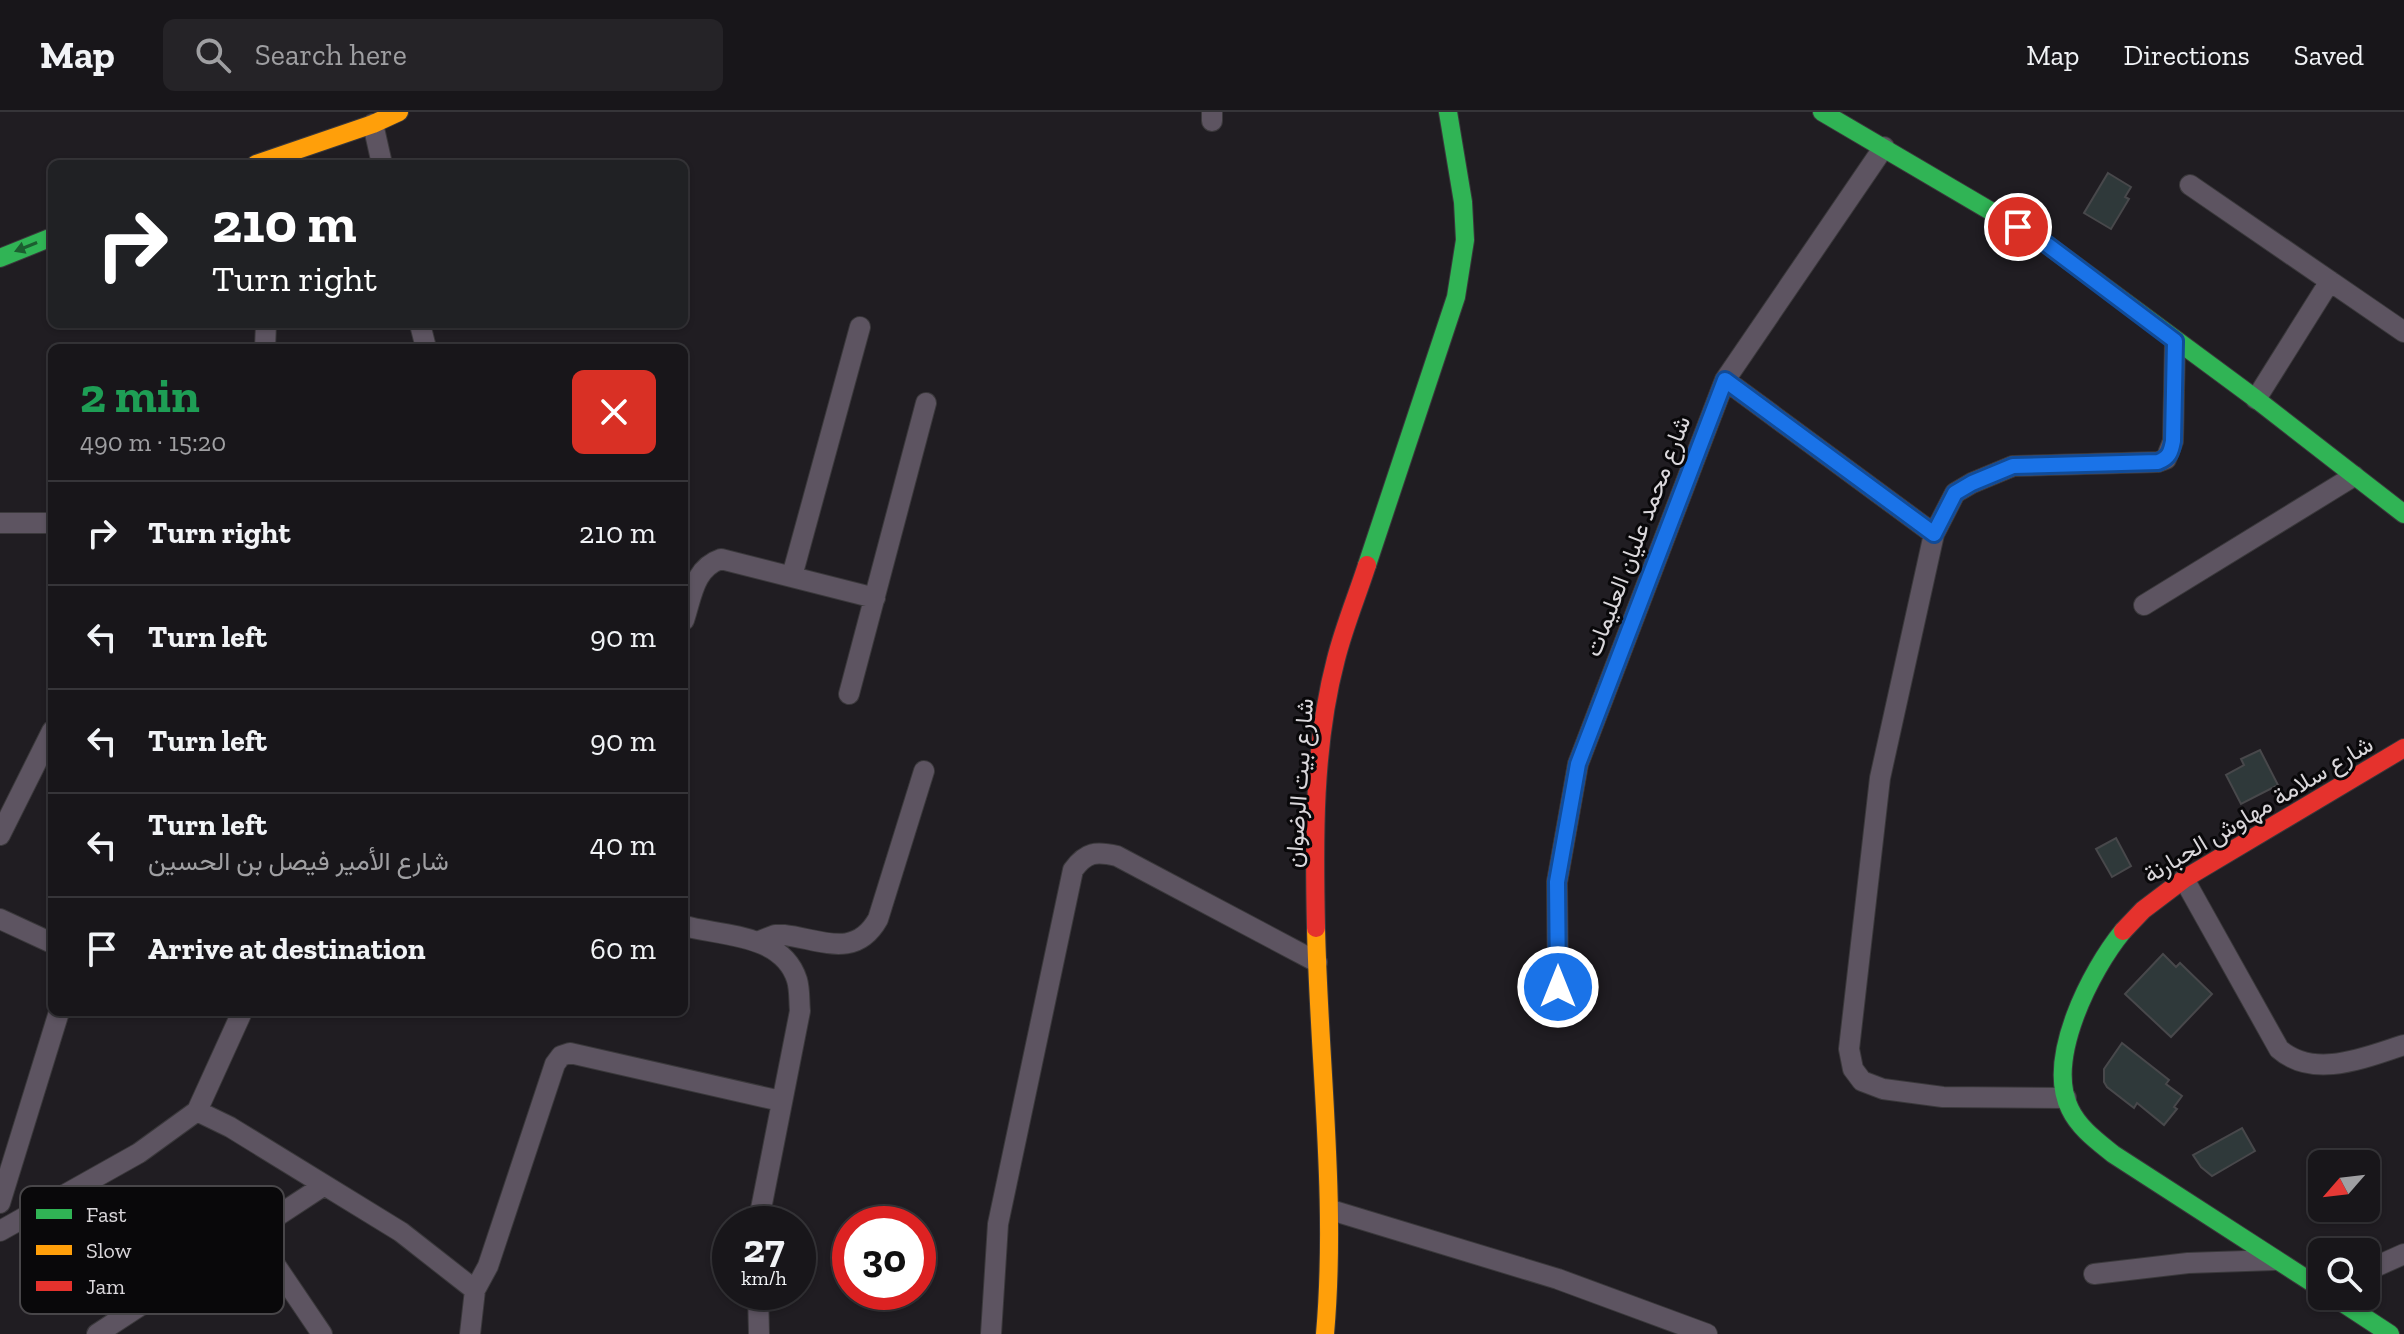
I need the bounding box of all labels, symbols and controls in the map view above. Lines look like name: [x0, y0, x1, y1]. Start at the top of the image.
search box: [163, 19, 723, 91]
text: Map: [40, 32, 115, 78]
icon: search: [191, 33, 235, 77]
text: Search here: [255, 37, 407, 73]
text: Map: [2026, 39, 2079, 72]
text: Directions: [2123, 39, 2250, 72]
text: Saved: [2294, 39, 2364, 72]
text: 210 m: [212, 189, 356, 256]
icon: right: [80, 192, 184, 296]
pin: [1984, 193, 2052, 261]
icon: arrive: [1996, 205, 2040, 249]
one-way arrow: [14, 241, 38, 254]
text: Turn right: [212, 257, 377, 300]
text: 2 min: [80, 367, 200, 424]
button: close: [572, 370, 656, 454]
street label: شارع محمد عليان العليمات: [1578, 412, 1698, 661]
text: 490 m · 15:20: [80, 426, 226, 458]
icon: right: [80, 511, 124, 555]
text: Turn right: [148, 515, 290, 551]
text: 210 m: [579, 515, 656, 551]
icon: left: [80, 615, 124, 659]
text: Turn left: [148, 619, 267, 655]
text: 90 m: [590, 619, 656, 655]
street label: شارع بيت الرضوان: [1279, 697, 1321, 869]
icon: left: [80, 719, 124, 763]
text: Turn left: [148, 723, 267, 759]
text: 90 m: [590, 723, 656, 759]
street label: شارع سلامة مهاوش الحبارنة: [2138, 729, 2379, 891]
text: Turn left: [148, 807, 267, 843]
icon: left: [80, 823, 124, 867]
text: 40 m: [590, 827, 656, 863]
text: شارع الأمير فيصل بن الحسين: [148, 845, 449, 877]
icon: arrive: [80, 927, 124, 971]
text: Arrive at destination: [148, 931, 425, 967]
text: 60 m: [590, 931, 656, 967]
position arrow: [1516, 945, 1600, 1029]
north arrow: [2308, 1150, 2380, 1222]
map controls: [2308, 1150, 2380, 1310]
legend: [20, 1186, 284, 1314]
text: Fast: [86, 1201, 127, 1228]
speed limit sign: 30: [832, 1206, 936, 1310]
text: 27: [743, 1224, 785, 1272]
text: Slow: [86, 1237, 132, 1264]
button: search: [2308, 1238, 2380, 1310]
text: km/h: [741, 1266, 787, 1290]
text: Jam: [86, 1273, 125, 1300]

